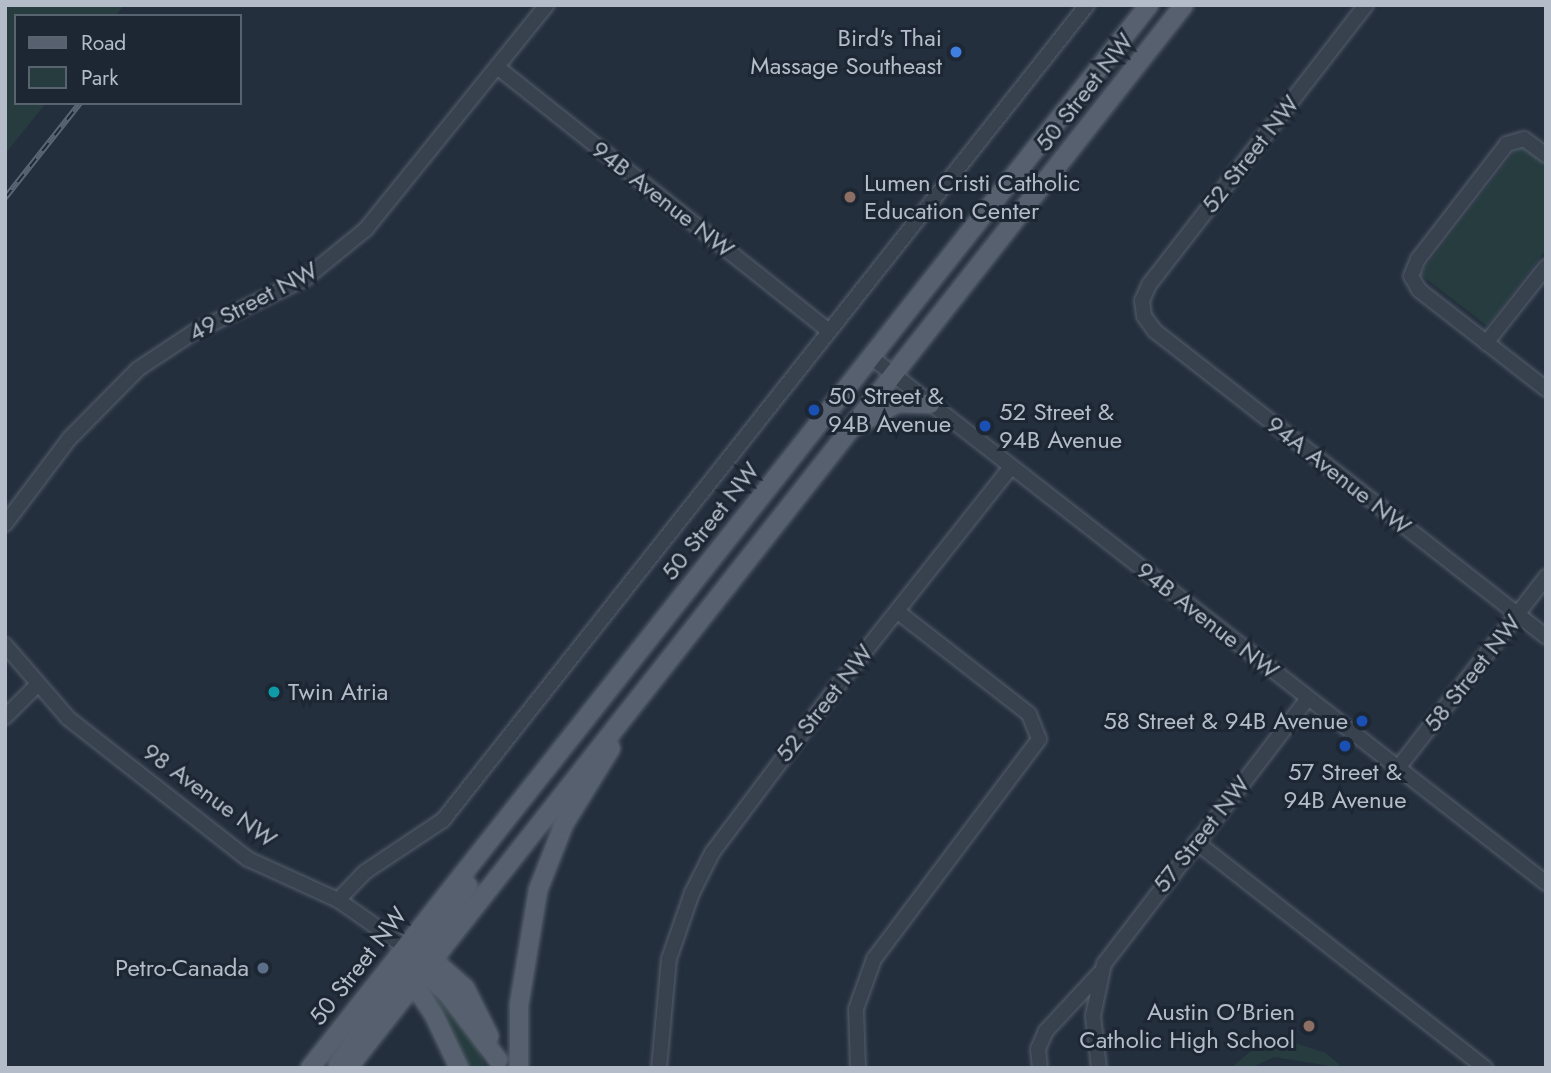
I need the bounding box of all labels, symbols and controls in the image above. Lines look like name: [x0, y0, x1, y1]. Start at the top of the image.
legend: [14, 14, 242, 105]
place label: Bird's Thai Massage Southeast: [750, 24, 942, 80]
street label: 50 Street NW: [1029, 27, 1139, 157]
text: Road: [81, 28, 126, 58]
marker: Bird's Thai Massage Southeast: [948, 44, 964, 60]
text: Park: [81, 63, 118, 93]
street label: 52 Street NW: [1195, 89, 1305, 219]
street label: 94B Avenue NW: [586, 134, 740, 264]
place label: Lumen Cristi Catholic Education Center: [864, 169, 1080, 225]
marker: Lumen Cristi Catholic Education Center: [842, 189, 858, 205]
street label: 49 Street NW: [184, 255, 322, 347]
place label: 50 Street & 94B Avenue: [828, 382, 951, 438]
place label: 52 Street & 94B Avenue: [999, 398, 1122, 454]
marker: 50 Street & 94B Avenue: [806, 402, 822, 418]
street label: 94A Avenue NW: [1261, 410, 1417, 540]
marker: 52 Street & 94B Avenue: [977, 418, 993, 434]
street label: 50 Street NW: [655, 456, 765, 586]
street label: 94B Avenue NW: [1131, 555, 1285, 685]
street label: 58 Street NW: [1417, 609, 1527, 737]
street label: 52 Street NW: [769, 638, 879, 768]
place label: Twin Atria: [288, 678, 388, 706]
marker: Twin Atria: [266, 684, 282, 700]
place label: 58 Street & 94B Avenue: [1103, 707, 1348, 735]
marker: 58 Street & 94B Avenue: [1354, 713, 1370, 729]
street label: 98 Avenue NW: [137, 737, 283, 853]
marker: 57 Street & 94B Avenue: [1337, 738, 1353, 754]
place label: 57 Street & 94B Avenue: [1283, 758, 1407, 814]
street label: 57 Street NW: [1147, 770, 1255, 898]
street label: 50 Street NW: [303, 901, 413, 1031]
place label: Petro-Canada: [115, 954, 249, 982]
marker: Petro-Canada: [255, 960, 271, 976]
place label: Austin O'Brien Catholic High School: [1079, 998, 1295, 1054]
marker: Austin O'Brien Catholic High School: [1301, 1018, 1317, 1034]

